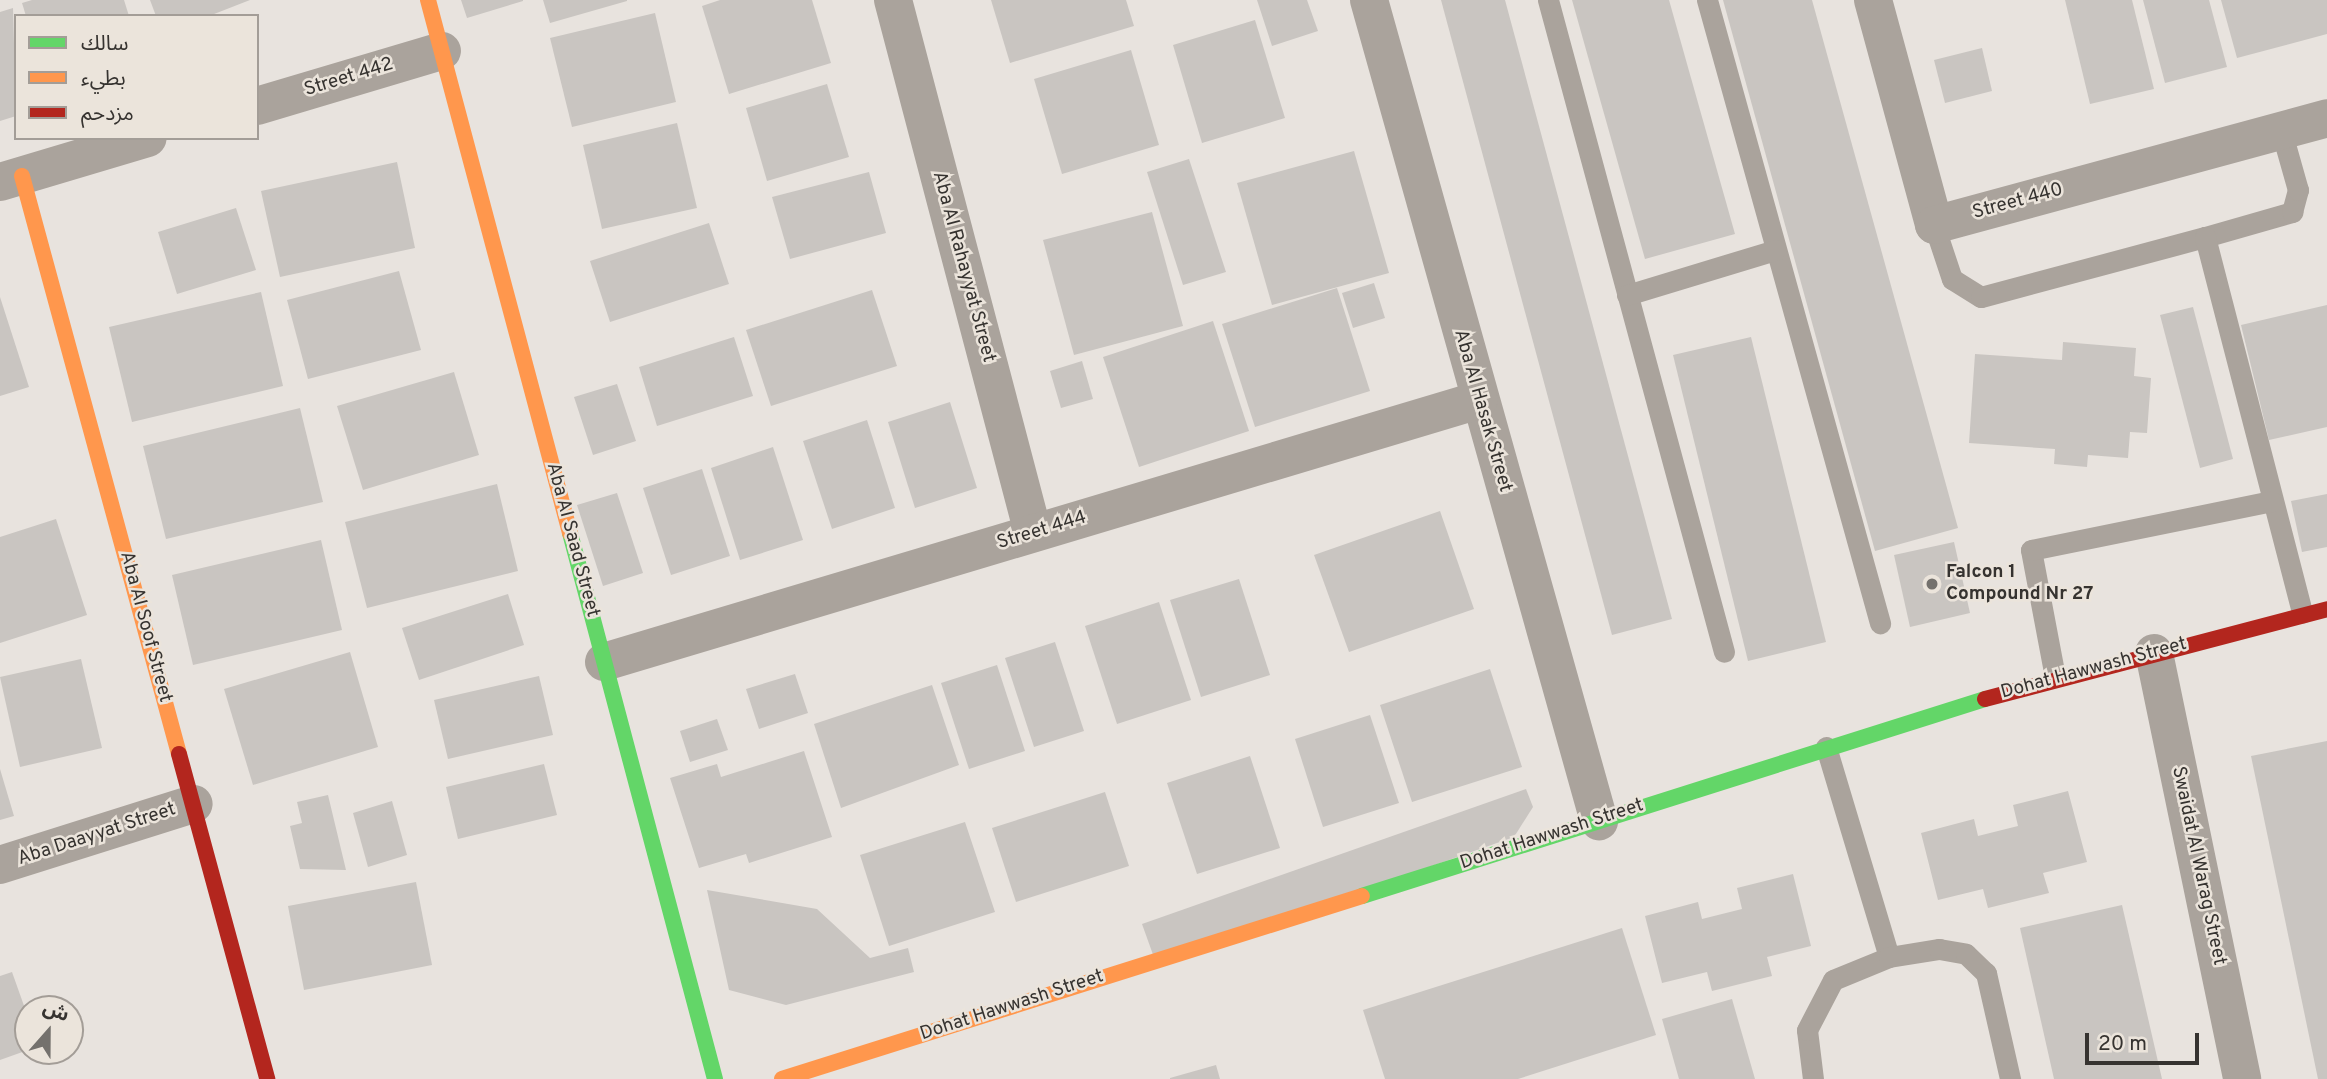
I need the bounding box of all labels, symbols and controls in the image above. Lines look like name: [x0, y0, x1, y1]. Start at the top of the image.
legend: [14, 14, 259, 140]
text: سالك: [81, 31, 128, 58]
street label: Street 442: [302, 54, 396, 102]
text: بطيء: [81, 66, 126, 93]
text: مزدحم: [81, 101, 134, 128]
street label: Aba Al Rahayyat Street: [926, 169, 1000, 365]
street label: Street 440: [1970, 179, 2066, 225]
street label: Aba Al Hasak Street: [1448, 327, 1516, 495]
street label: Aba Al Saad Street: [540, 460, 604, 620]
street label: Street 444: [995, 507, 1089, 555]
street label: Aba Al Soof Street: [114, 549, 176, 705]
place label: Falcon 1 Compound Nr 27: [1946, 562, 2093, 606]
marker: Falcon 1 Compound Nr 27: [1924, 576, 1940, 592]
street label: Dohat Hawwash Street: [1999, 633, 2189, 705]
street label: Swaidat Al Warag Street: [2166, 764, 2230, 968]
street label: Dohat Hawwash Street: [1457, 795, 1647, 875]
street label: Aba Daayyat Street: [15, 799, 179, 871]
street label: Dohat Hawwash Street: [917, 966, 1107, 1046]
north arrow: [14, 995, 84, 1065]
text: ش: [39, 996, 72, 1028]
scale bar: [2089, 1020, 2203, 1064]
text: 20 m: [2098, 1031, 2147, 1058]

